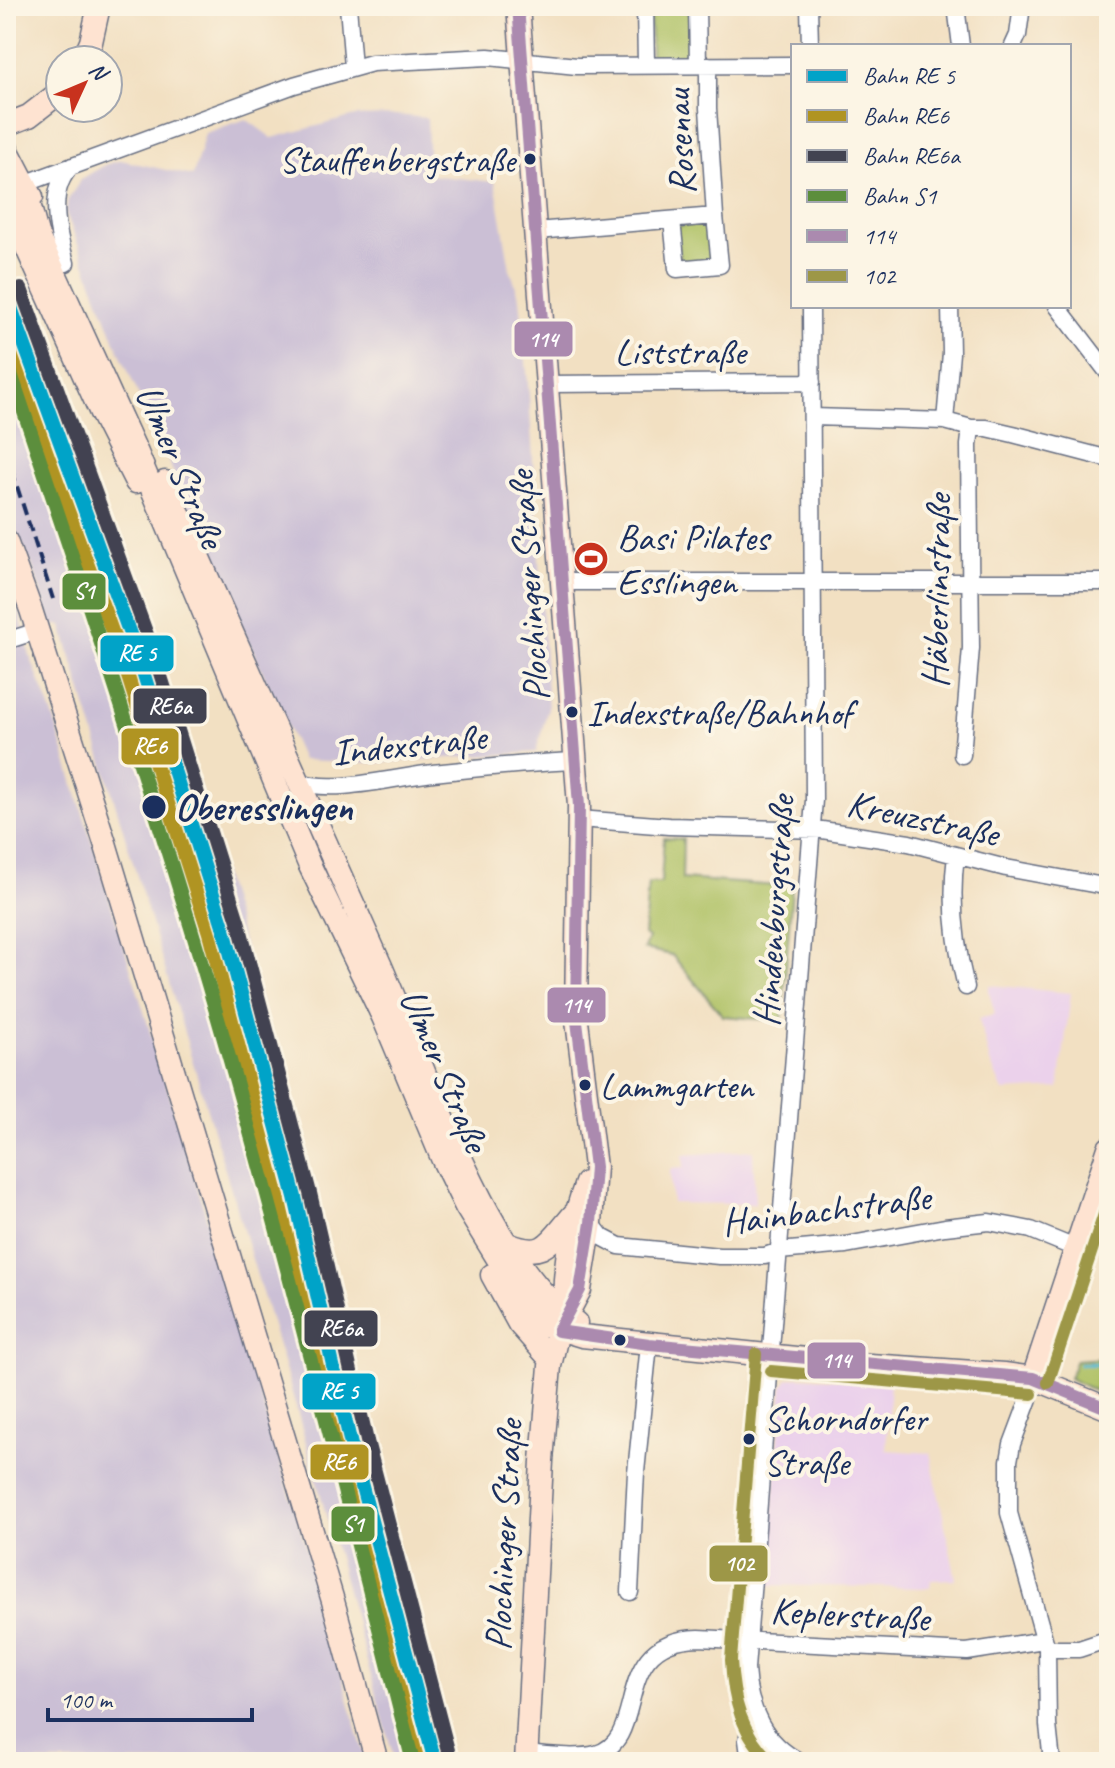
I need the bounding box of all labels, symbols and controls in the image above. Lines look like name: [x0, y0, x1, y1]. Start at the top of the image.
north arrow: [44, 44, 124, 124]
legend: [791, 44, 1071, 308]
text: N: [83, 56, 115, 88]
text: Bahn RE 5: [863, 61, 956, 91]
street label: Rosenau: [653, 86, 706, 196]
text: Bahn RE6: [863, 101, 950, 131]
place label: Stauffenbergstraße: [279, 137, 517, 183]
text: Bahn RE6a: [863, 141, 961, 171]
marker: Stauffenbergstraße: [522, 151, 538, 167]
text: Bahn S1: [863, 181, 937, 211]
text: 114: [863, 221, 898, 251]
text: 102: [863, 261, 898, 291]
line badge: 114: [513, 320, 574, 358]
text: 114: [528, 326, 561, 354]
street label: Liststraße: [614, 328, 748, 375]
street label: Ulmer Straße: [125, 378, 237, 557]
street label: Plochinger Straße: [497, 467, 560, 703]
street label: Häberlinstraße: [911, 491, 962, 688]
place label: Basi Pilates Esslingen: [617, 514, 773, 605]
sports icon: Basi Pilates Esslingen: [572, 540, 610, 578]
line badge: S1: [61, 572, 107, 611]
text: S1: [74, 578, 96, 606]
line badge: RE 5: [99, 634, 175, 673]
text: RE 5: [118, 640, 159, 668]
line badge: RE6a: [132, 687, 208, 725]
place label: Indexstraße/Bahnhof: [587, 690, 859, 736]
text: RE6a: [148, 693, 194, 721]
marker: Indexstraße/Bahnhof: [564, 704, 580, 720]
street label: Indexstraße: [330, 713, 491, 776]
line badge: RE6: [120, 727, 180, 766]
text: RE6: [133, 733, 168, 761]
street label: Kreuzstraße: [843, 780, 1005, 858]
place label: Oberesslingen: [175, 784, 354, 831]
street label: Hindenburgstraße: [742, 791, 805, 1028]
marker: Oberesslingen: [140, 793, 168, 821]
street label: Ulmer Straße: [389, 982, 501, 1161]
line badge: 114: [546, 986, 607, 1024]
text: 114: [561, 992, 594, 1020]
place label: Lammgarten: [600, 1063, 755, 1109]
marker: Lammgarten: [577, 1077, 593, 1093]
street label: Hainbachstraße: [719, 1173, 935, 1246]
line badge: RE6a: [303, 1309, 379, 1348]
text: RE6a: [319, 1315, 365, 1343]
unlabelled marker: [612, 1332, 628, 1348]
line badge: 114: [806, 1341, 867, 1380]
text: 114: [821, 1347, 854, 1375]
line badge: RE 5: [301, 1372, 377, 1411]
text: RE 5: [320, 1378, 361, 1406]
place label: Schorndorfer Straße: [764, 1396, 930, 1486]
street label: Plochinger Straße: [474, 1416, 533, 1652]
marker: Schorndorfer Straße: [741, 1431, 757, 1447]
line badge: RE6: [309, 1443, 370, 1481]
text: RE6: [322, 1449, 357, 1477]
line badge: S1: [330, 1505, 376, 1543]
text: S1: [343, 1511, 365, 1539]
line badge: 102: [708, 1544, 769, 1583]
text: 102: [724, 1550, 756, 1578]
street label: Keplerstraße: [769, 1587, 933, 1642]
scale bar: [48, 1672, 252, 1722]
text: 100 m: [60, 1685, 114, 1715]

